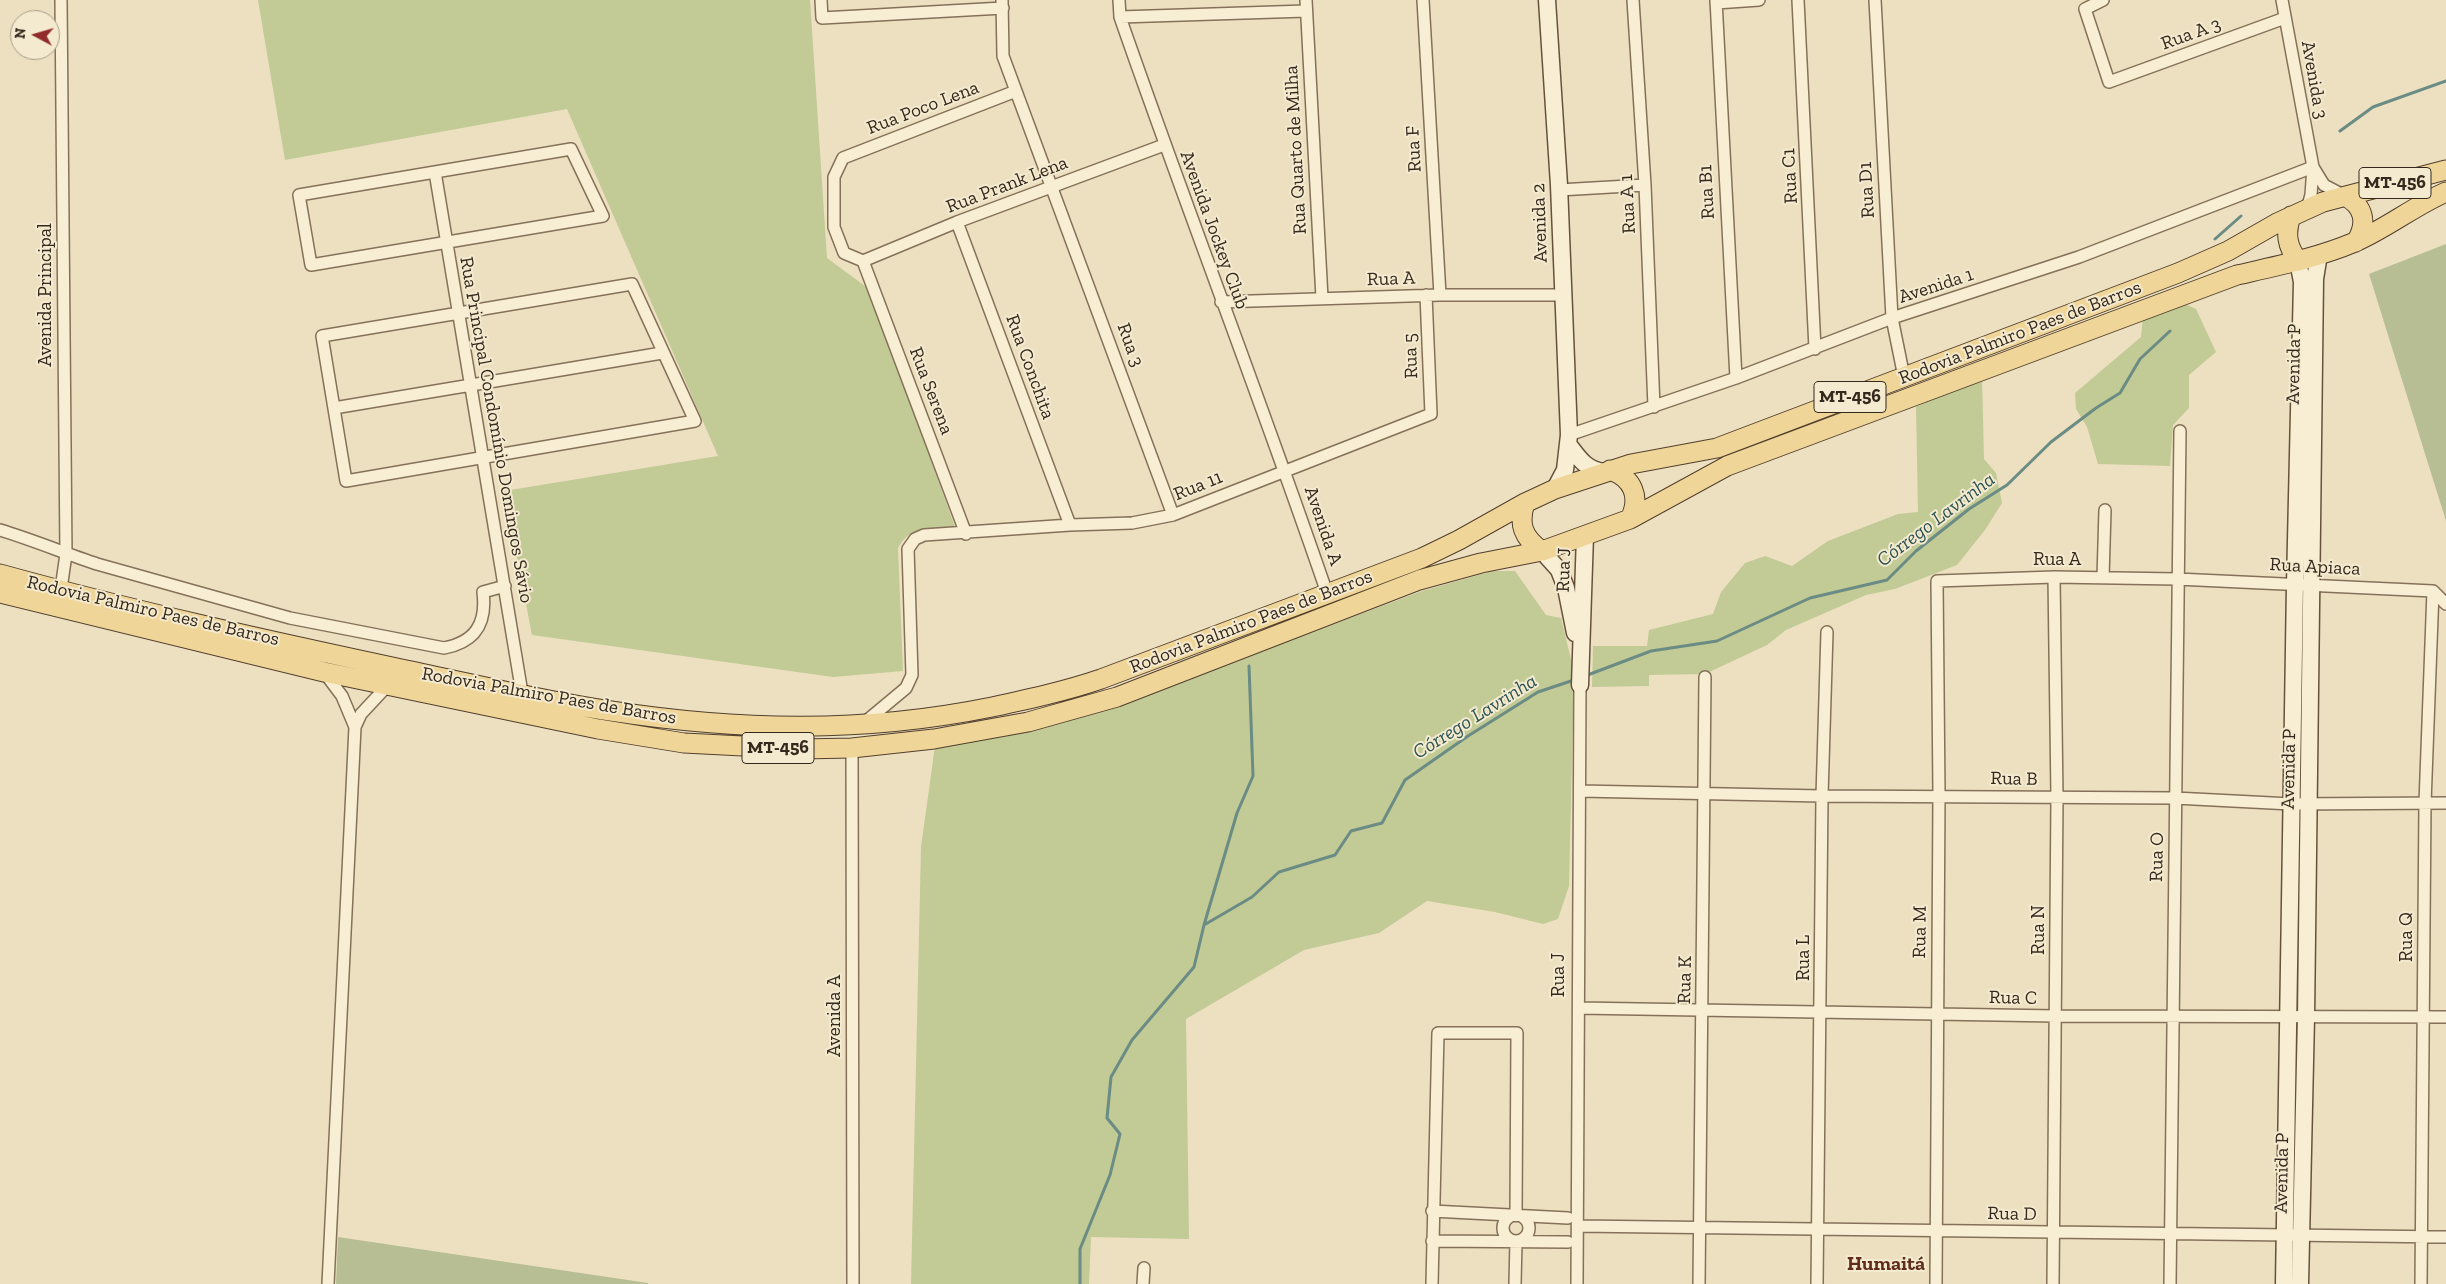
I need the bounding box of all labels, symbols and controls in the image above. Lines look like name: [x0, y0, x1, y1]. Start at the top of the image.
north arrow: [10, 10, 60, 60]
street label: Rua A 3: [2158, 13, 2224, 55]
text: N: [12, 27, 30, 40]
street label: Avenida 3: [2296, 39, 2332, 121]
street label: Rua Quarto de Milha: [1280, 65, 1312, 235]
street label: Rua Poco Lena: [864, 76, 982, 140]
street label: Rua F: [1401, 125, 1427, 173]
street label: Avenida Jockey Club: [1175, 148, 1253, 312]
street label: Rua C1: [1777, 148, 1803, 204]
street label: Rua Prank Lena: [943, 151, 1071, 219]
street label: Rua D1: [1854, 161, 1880, 219]
street label: Rua B1: [1694, 164, 1720, 220]
road number: MT-456: [2359, 168, 2431, 198]
street label: Rua A 1: [1615, 174, 1641, 234]
street label: Avenida 2: [1527, 183, 1553, 263]
street label: Avenida Principal: [35, 223, 57, 367]
street label: Rua Principal Condomínio Domingos Sávio: [454, 255, 538, 605]
street label: Avenida 1: [1896, 263, 1976, 309]
street label: Rua A: [1367, 267, 1415, 291]
street label: Rodovia Palmiro Paes de Barros: [1895, 276, 2145, 390]
street label: Rua Conchita: [1001, 312, 1059, 422]
street label: Rua 3: [1112, 320, 1148, 370]
street label: Avenida P: [2282, 323, 2306, 405]
street label: Rua 5: [1399, 333, 1423, 379]
street label: Rua Serena: [904, 344, 958, 438]
road number: MT-456: [1814, 382, 1886, 412]
street label: Rua 11: [1170, 466, 1226, 506]
water label: Córrego Lavrinha: [1872, 468, 2000, 572]
street label: Avenida A: [1299, 483, 1347, 569]
street label: Rua J: [1552, 547, 1576, 593]
street label: Rua A: [2033, 549, 2081, 571]
street label: Rua Apiaca: [2269, 553, 2361, 581]
street label: Rodovia Palmiro Paes de Barros: [1126, 565, 1376, 679]
street label: Rodovia Palmiro Paes de Barros: [25, 571, 281, 651]
street label: Rodovia Palmiro Paes de Barros: [420, 662, 678, 730]
water label: Córrego Lavrinha: [1409, 669, 1541, 765]
street label: Avenida P: [2277, 728, 2301, 810]
road number: MT-456: [742, 732, 814, 764]
street label: Rua B: [1990, 767, 2038, 791]
street label: Rua O: [2145, 832, 2169, 882]
street label: Rua M: [1908, 905, 1932, 959]
street label: Rua N: [2028, 905, 2050, 955]
street label: Rua Q: [2396, 912, 2418, 962]
street label: Rua L: [1793, 935, 1815, 981]
street label: Rua J: [1548, 953, 1570, 997]
street label: Rua K: [1673, 956, 1697, 1004]
street label: Avenida A: [824, 975, 846, 1057]
street label: Rua C: [1989, 986, 2037, 1010]
street label: Avenida P: [2270, 1132, 2294, 1214]
street label: Rua D: [1987, 1202, 2037, 1226]
district label: Humaitá: [1847, 1252, 1925, 1276]

